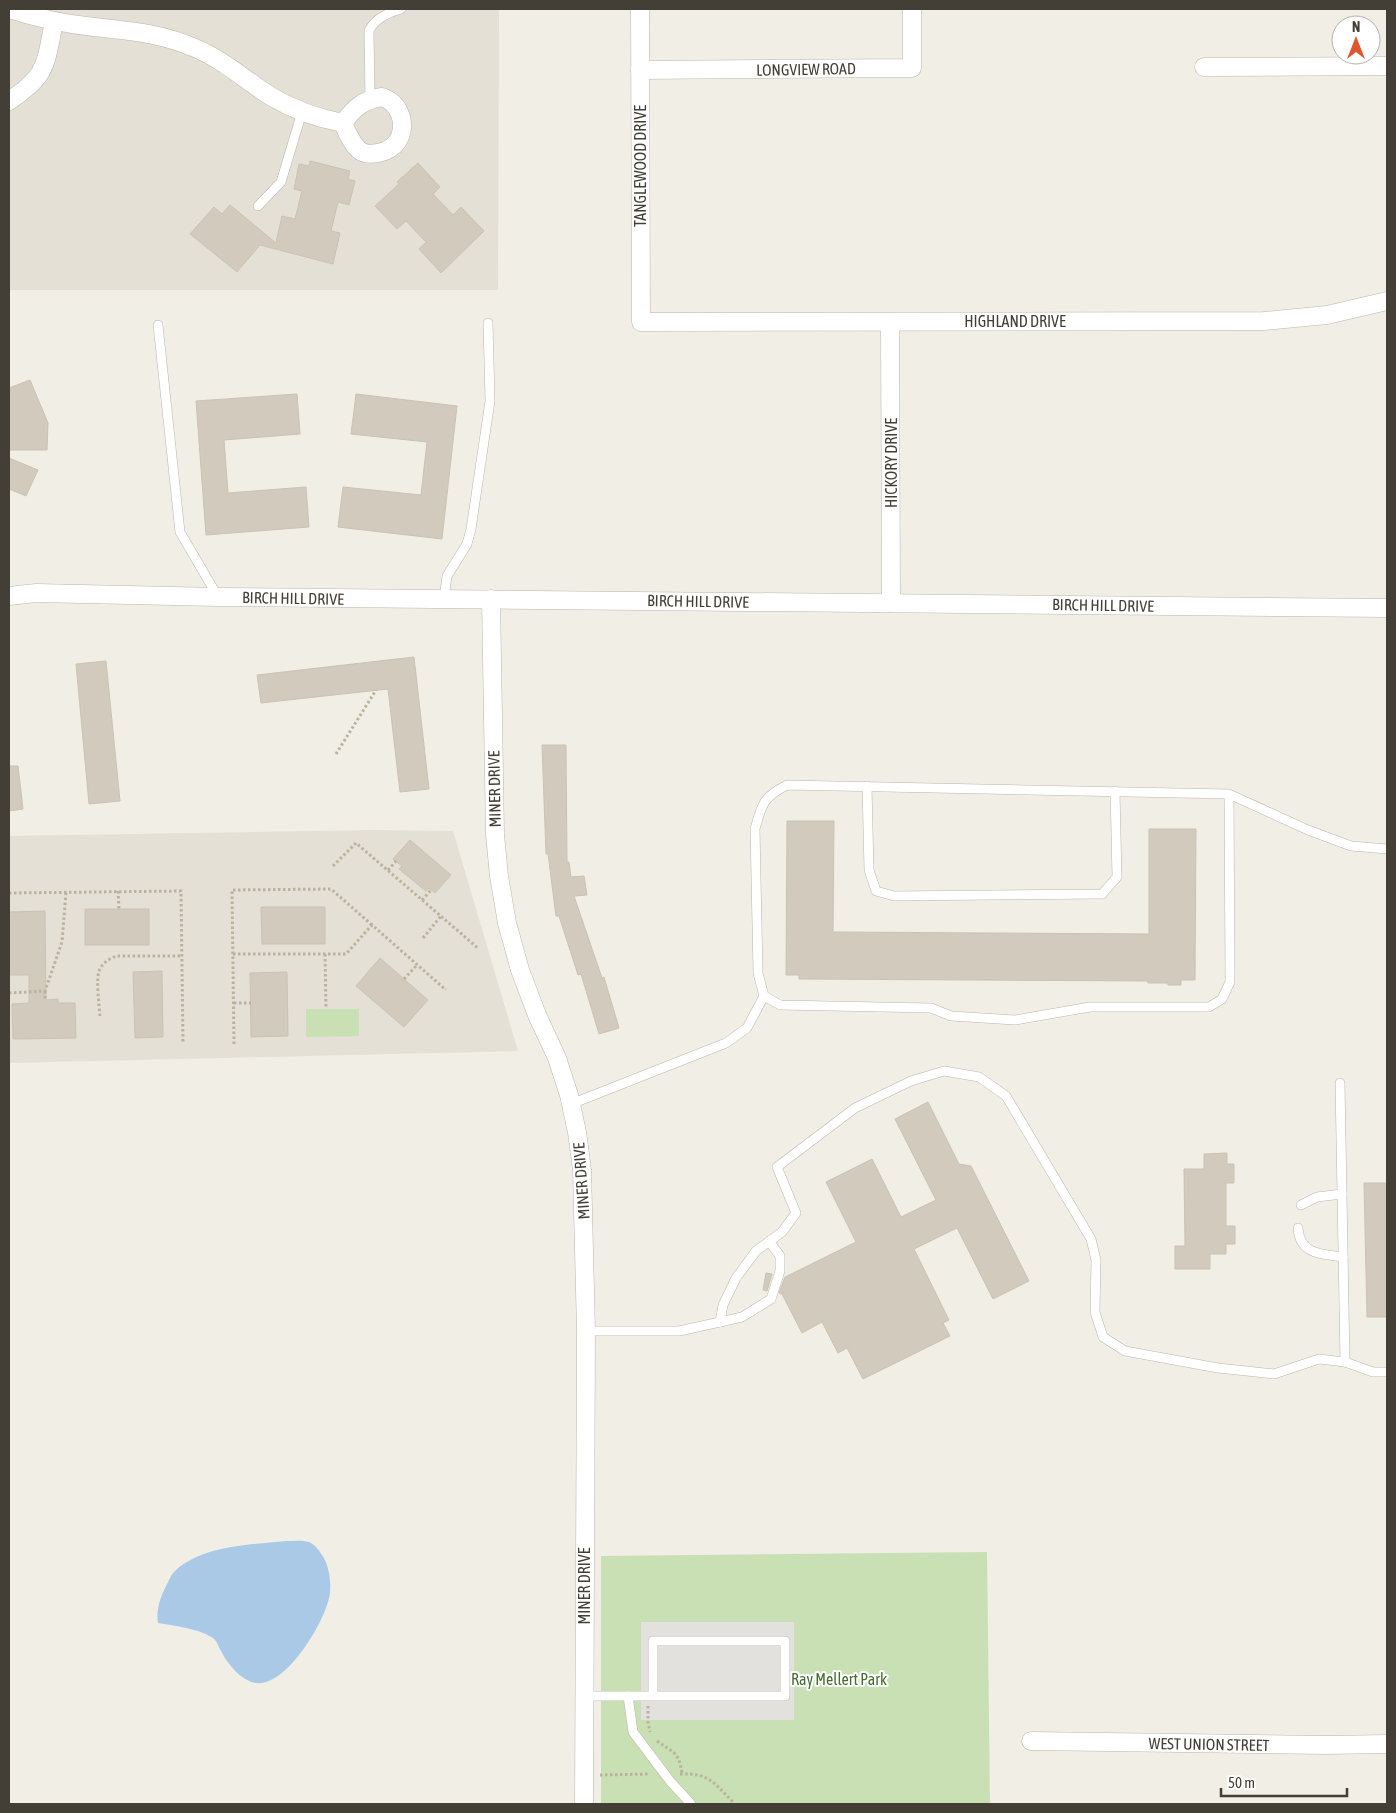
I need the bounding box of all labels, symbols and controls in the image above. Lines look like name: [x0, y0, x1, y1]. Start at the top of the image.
north arrow: [1331, 15, 1381, 65]
text: N: [1352, 19, 1360, 35]
street label: LONGVIEW ROAD: [756, 59, 856, 79]
street label: TANGLEWOOD DRIVE: [631, 105, 649, 227]
street label: HIGHLAND DRIVE: [964, 312, 1066, 330]
street label: HICKORY DRIVE: [882, 418, 900, 508]
street label: BIRCH HILL DRIVE: [242, 588, 344, 608]
street label: BIRCH HILL DRIVE: [647, 591, 749, 611]
street label: BIRCH HILL DRIVE: [1052, 595, 1154, 615]
street label: MINER DRIVE: [484, 750, 504, 828]
street label: MINER DRIVE: [569, 1142, 593, 1220]
street label: MINER DRIVE: [575, 1547, 593, 1624]
park label: Ray Mellert Park: [791, 1670, 887, 1689]
street label: WEST UNION STREET: [1149, 1734, 1269, 1754]
scale bar: [1221, 1766, 1347, 1798]
text: 50 m: [1228, 1774, 1255, 1791]

